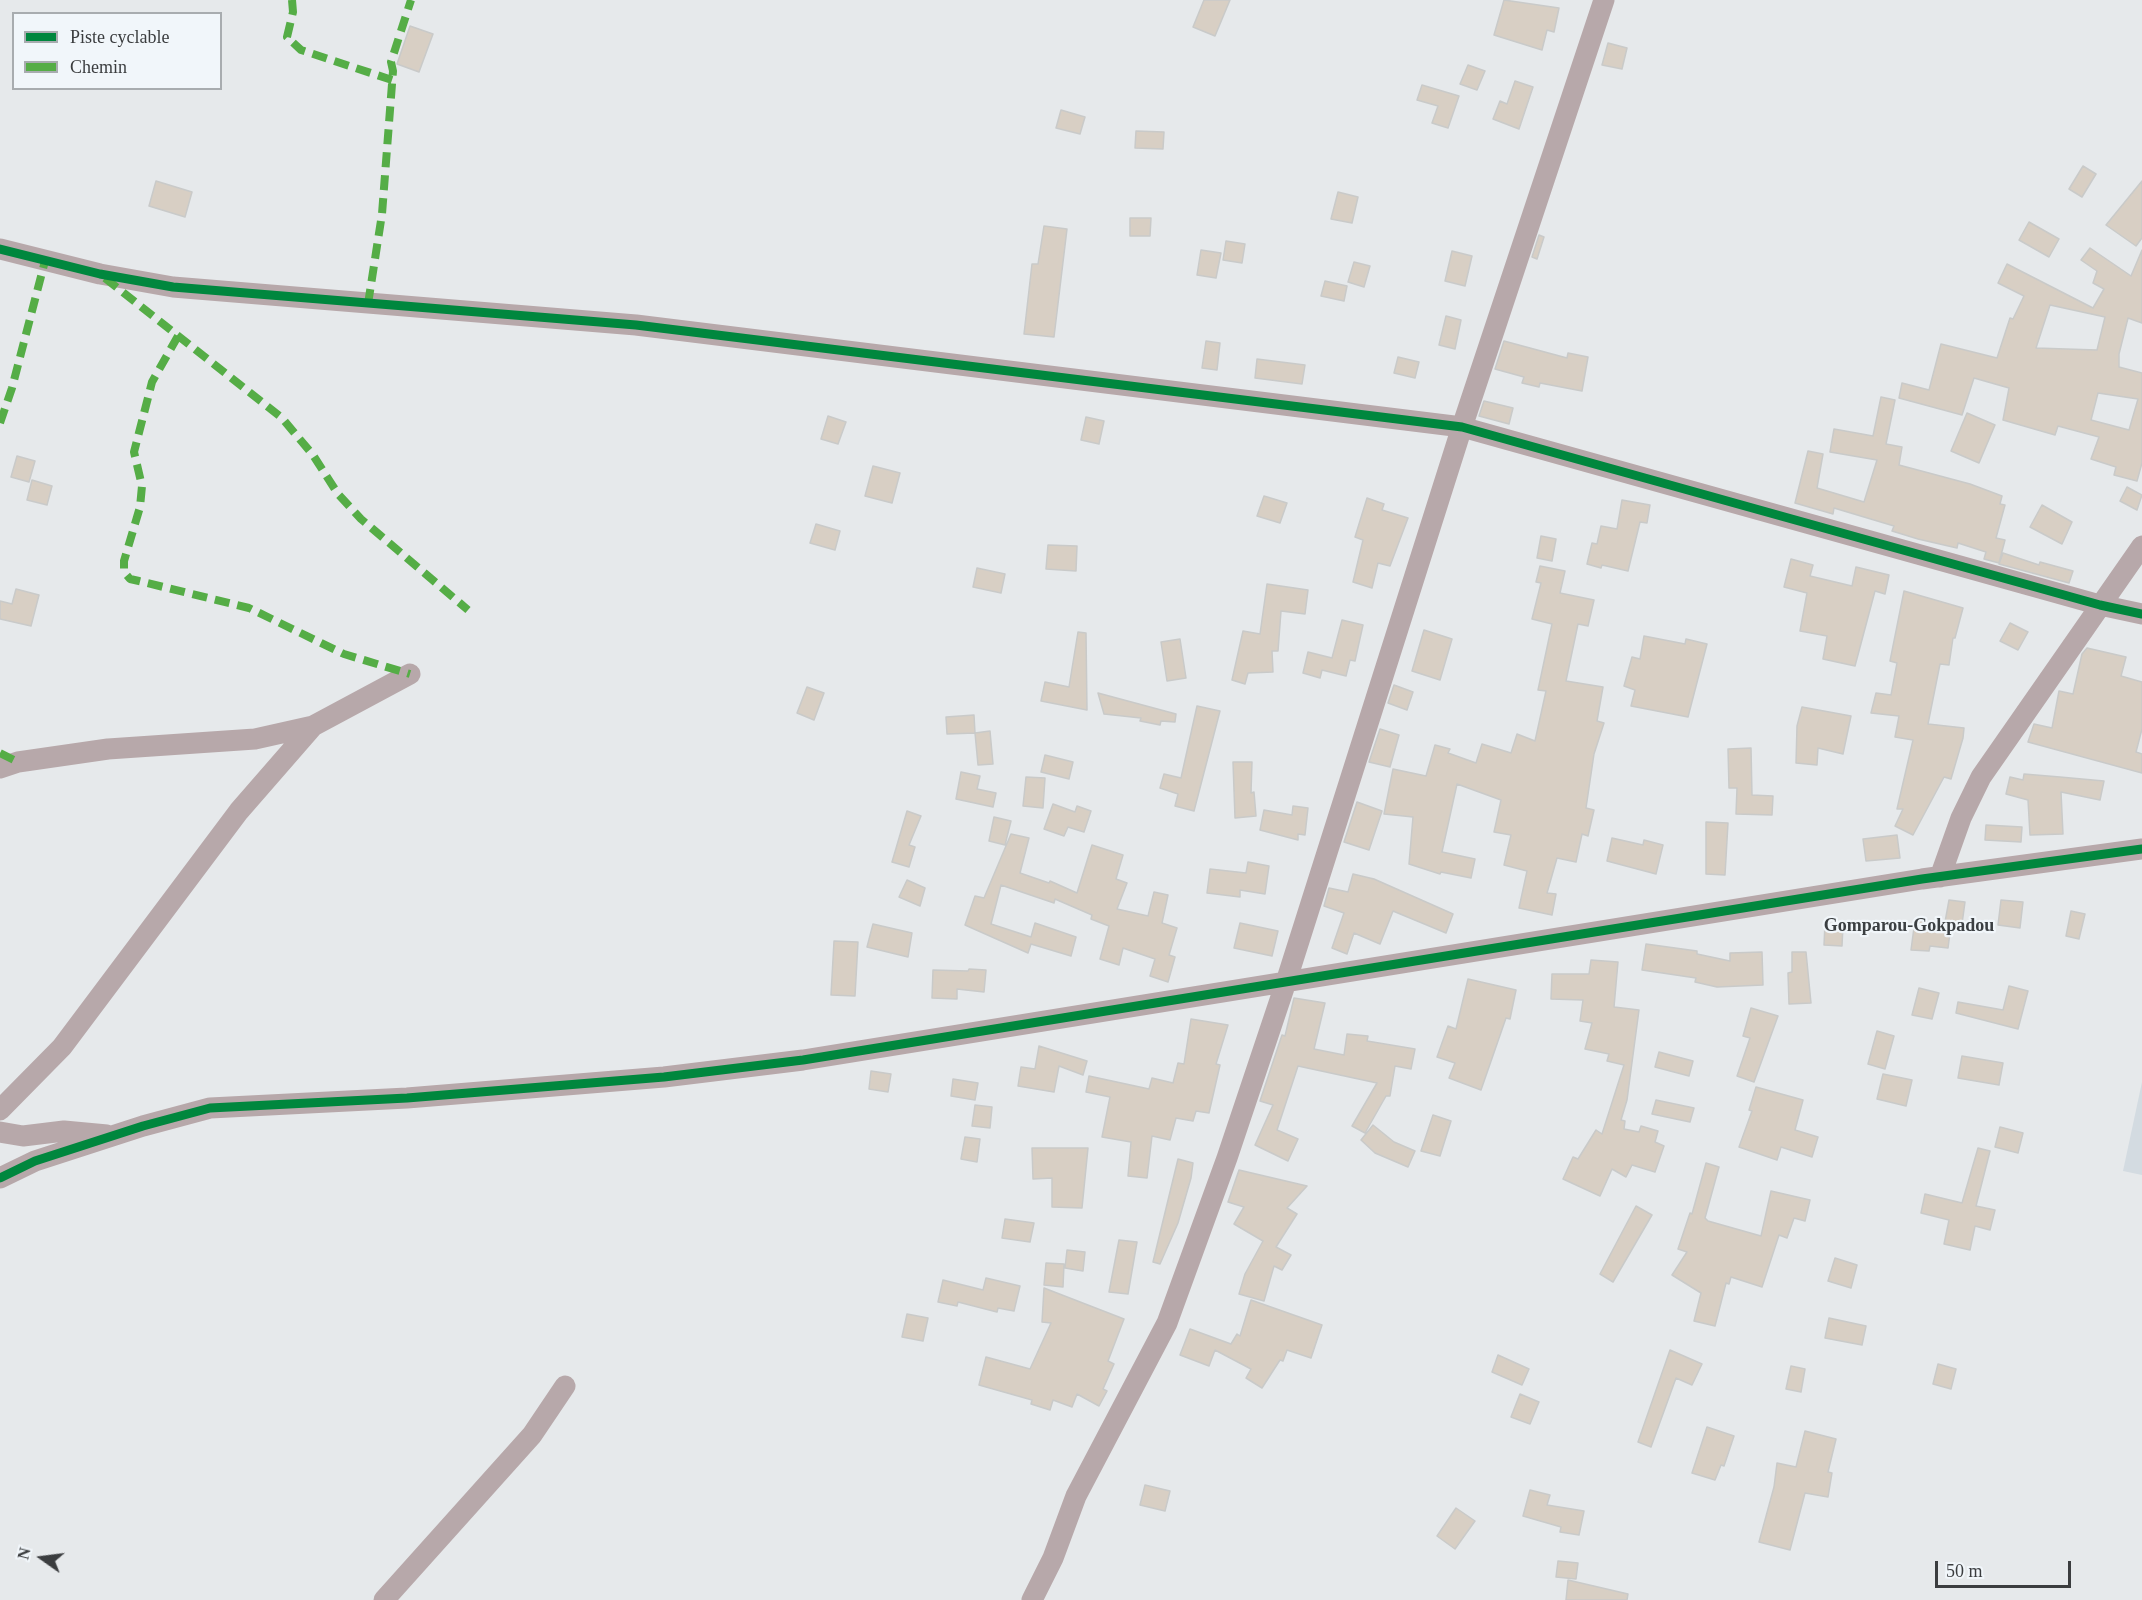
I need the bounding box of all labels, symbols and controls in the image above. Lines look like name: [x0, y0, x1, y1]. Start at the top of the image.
legend: [12, 12, 222, 90]
text: Piste cyclable: [70, 27, 169, 47]
text: Chemin: [70, 57, 127, 77]
district label: Gomparou-Gokpadou: [1824, 915, 1994, 937]
north arrow: [12, 1528, 72, 1588]
text: N: [14, 1546, 34, 1561]
scale bar: [1938, 1549, 2074, 1587]
text: 50 m: [1946, 1561, 1983, 1581]

